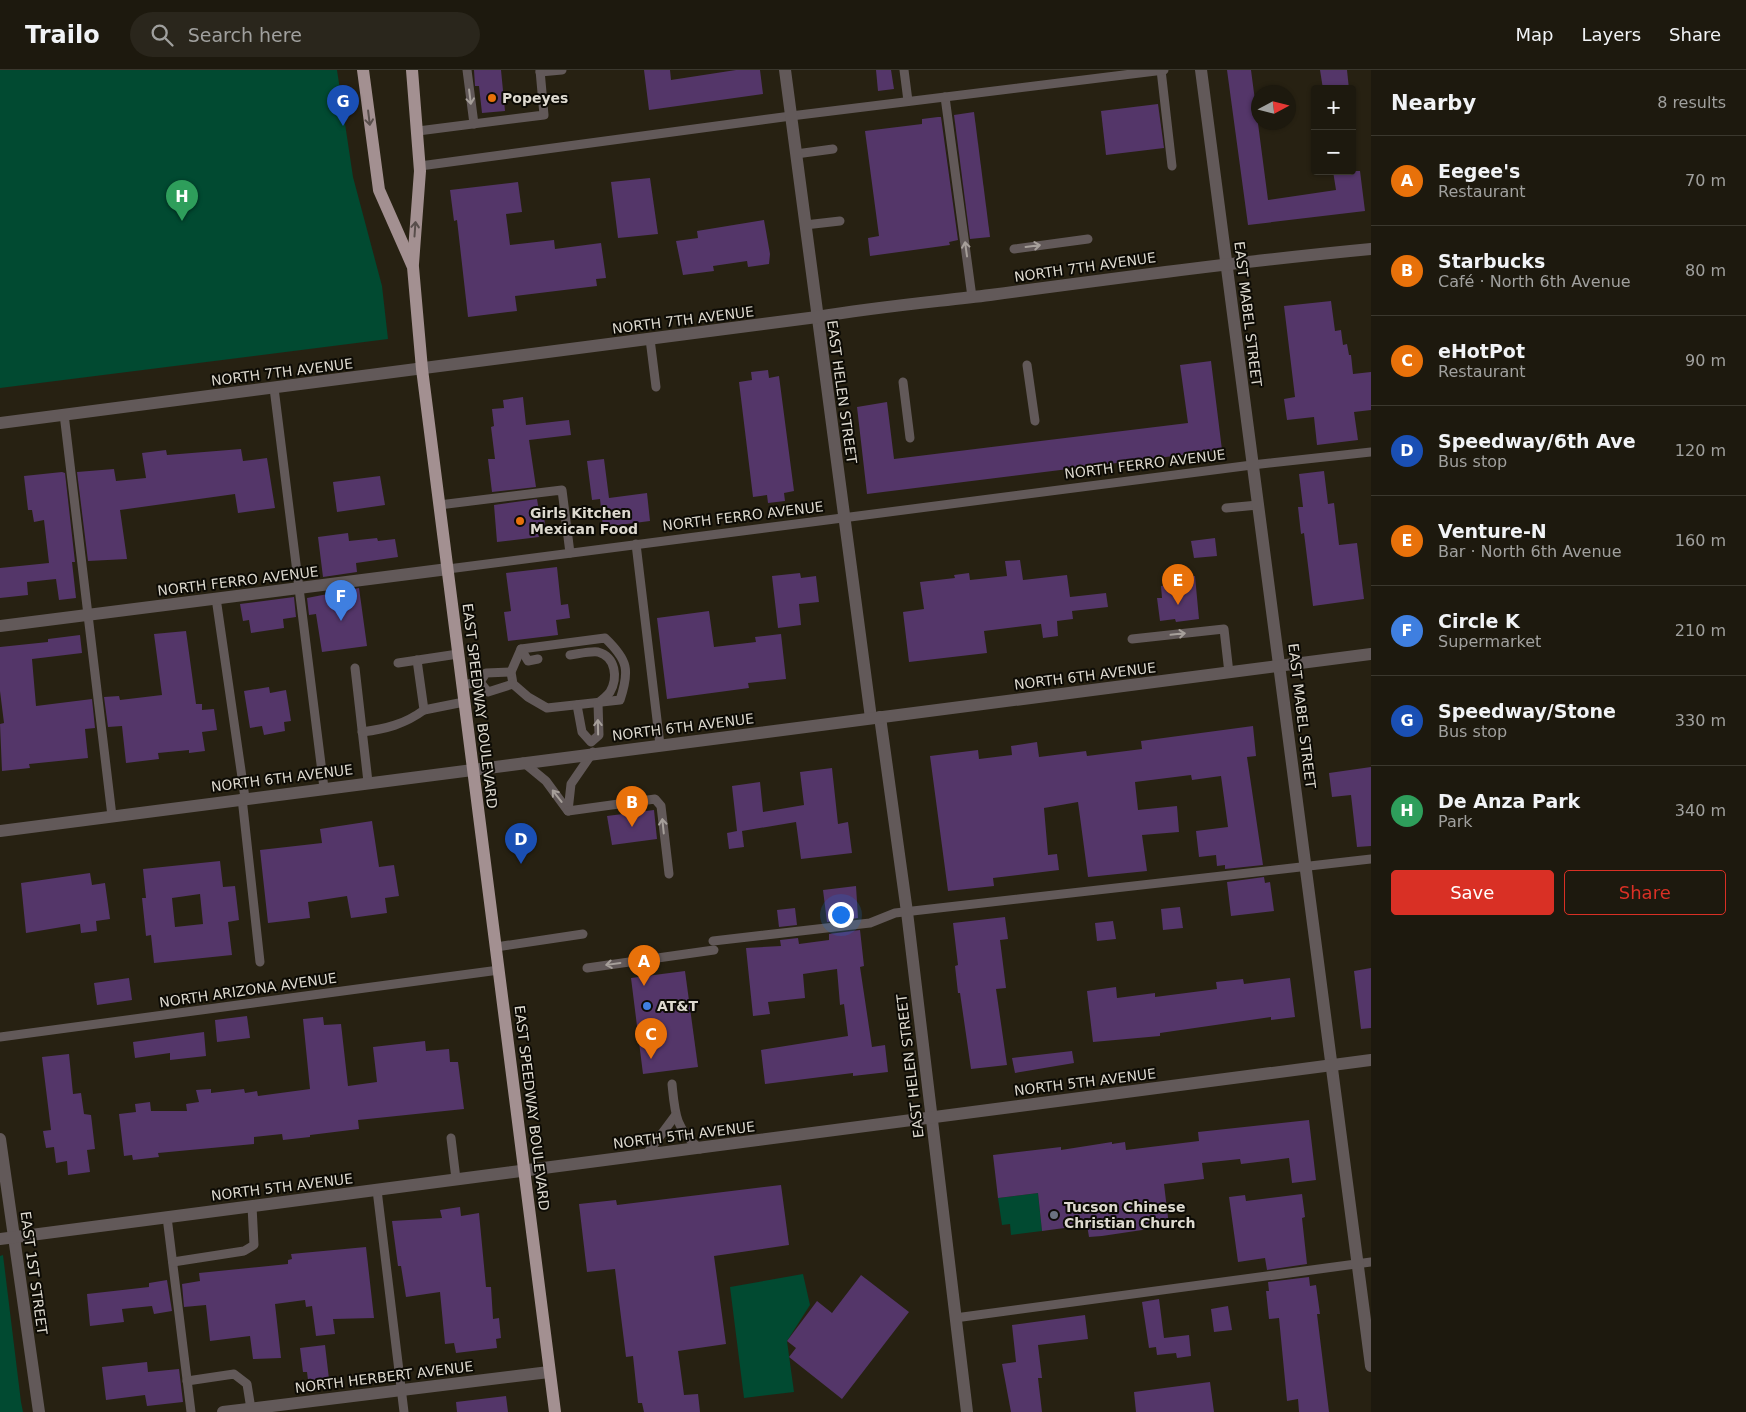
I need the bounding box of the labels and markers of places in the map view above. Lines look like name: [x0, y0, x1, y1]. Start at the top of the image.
pin: G: [327, 85, 359, 126]
place label: Popeyes: [502, 90, 568, 106]
marker: Popeyes: [486, 92, 498, 104]
pin: H: [166, 180, 198, 221]
place label: Girls Kitchen Mexican Food: [530, 505, 638, 537]
marker: Girls Kitchen Mexican Food: [514, 515, 526, 527]
pin: E: [1162, 564, 1194, 605]
pin: F: [325, 580, 357, 621]
pin: B: [616, 786, 648, 827]
pin: D: [505, 823, 537, 864]
pin: A: [628, 945, 660, 986]
place label: AT&T: [657, 998, 699, 1014]
marker: AT&T: [641, 1000, 653, 1012]
pin: C: [635, 1018, 667, 1059]
place label: Tucson Chinese Christian Church: [1064, 1199, 1195, 1231]
marker: Tucson Chinese Christian Church: [1048, 1209, 1060, 1221]

